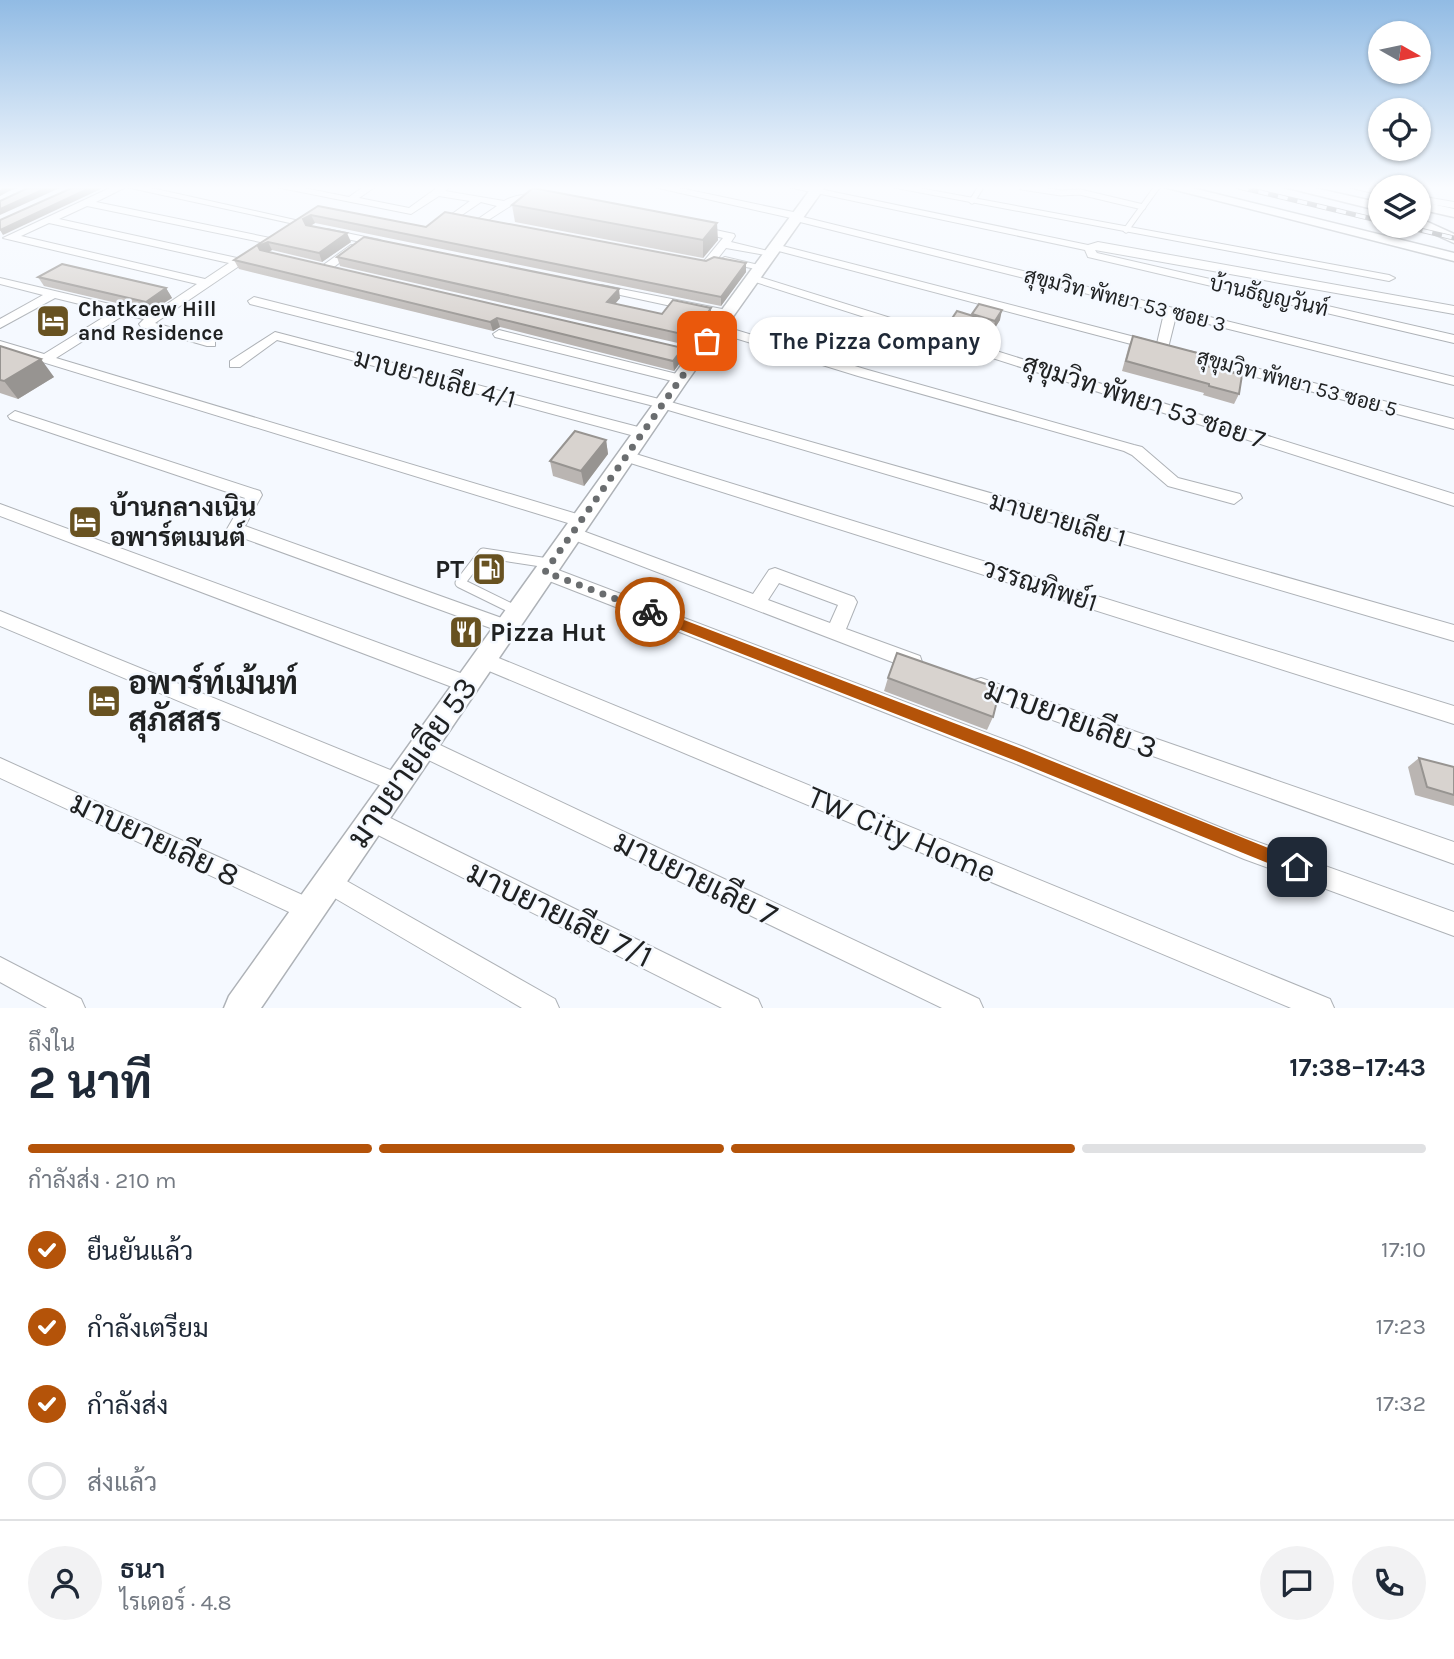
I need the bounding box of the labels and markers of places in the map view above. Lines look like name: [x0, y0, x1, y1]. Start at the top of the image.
place label: Chatkaew Hill and Residence: [78, 297, 224, 345]
hotel icon: Chatkaew Hill and Residence: [34, 302, 72, 340]
pin: [677, 311, 737, 371]
callout: The Pizza Company: [749, 316, 1001, 366]
place label: บ้านกลางเนิน อพาร์ตเมนต์: [110, 490, 256, 553]
hotel icon: บ้านกลางเนิน อพาร์ตเมนต์: [66, 503, 104, 541]
fuel station icon: PT: [470, 550, 508, 588]
place label: PT: [435, 554, 464, 585]
restaurant icon: Pizza Hut: [447, 613, 485, 651]
place label: Pizza Hut: [490, 617, 606, 648]
place label: อพาร์ท์เม้นท์ สุภัสสร: [128, 662, 299, 743]
hotel icon: อพาร์ท์เม้นท์ สุภัสสร: [85, 682, 123, 720]
pin: [1267, 837, 1327, 897]

